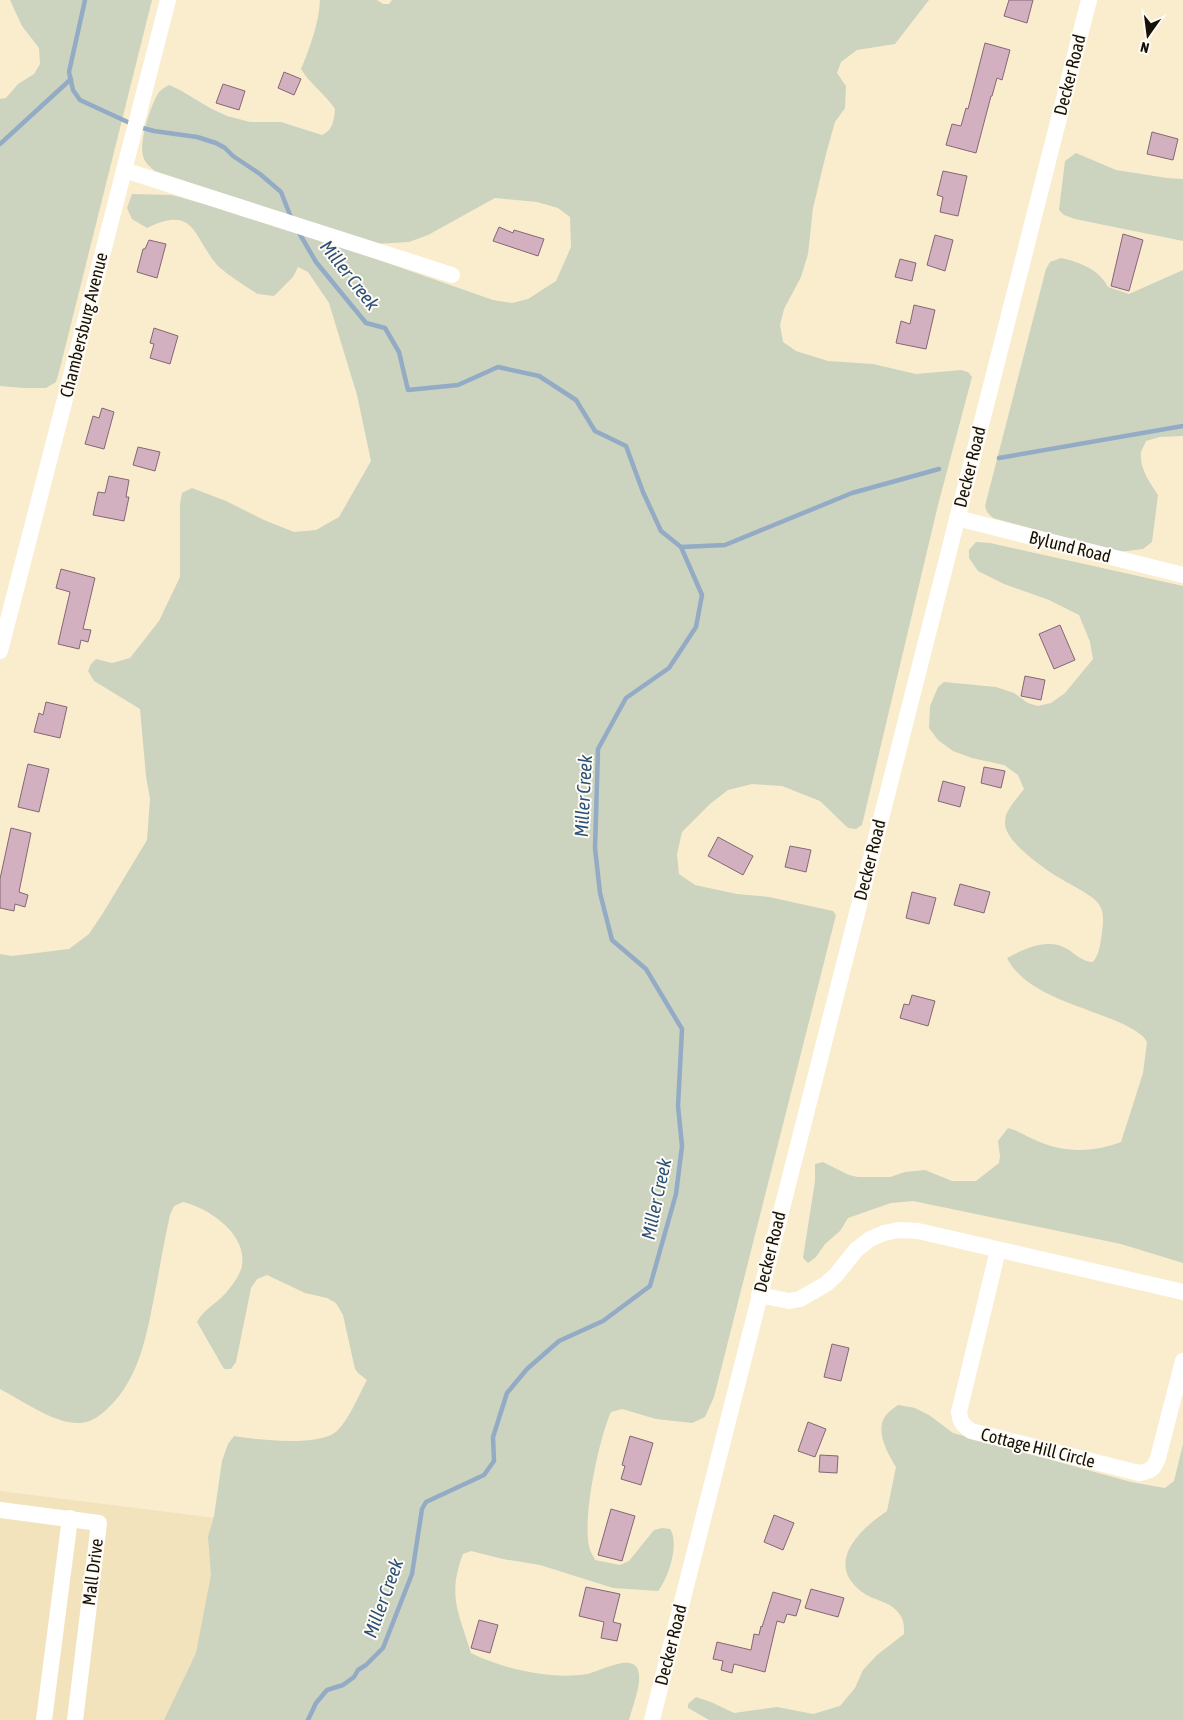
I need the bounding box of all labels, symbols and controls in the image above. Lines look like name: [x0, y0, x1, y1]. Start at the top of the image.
north arrow: [1123, 10, 1173, 60]
street label: Decker Road: [1049, 32, 1090, 118]
text: N: [1139, 39, 1151, 56]
water label: Miller Creek: [316, 236, 384, 315]
street label: Chambersburg Avenue: [55, 250, 112, 399]
street label: Decker Road: [949, 424, 990, 510]
street label: Bylund Road: [1027, 526, 1113, 567]
water label: Miller Creek: [570, 754, 596, 838]
street label: Decker Road: [849, 817, 890, 903]
water label: Miller Creek: [637, 1156, 675, 1242]
street label: Decker Road: [749, 1209, 790, 1295]
street label: Cottage Hill Circle: [979, 1423, 1097, 1472]
street label: Mall Drive: [78, 1537, 107, 1607]
water label: Miller Creek: [359, 1555, 408, 1641]
street label: Decker Road: [650, 1602, 691, 1688]

